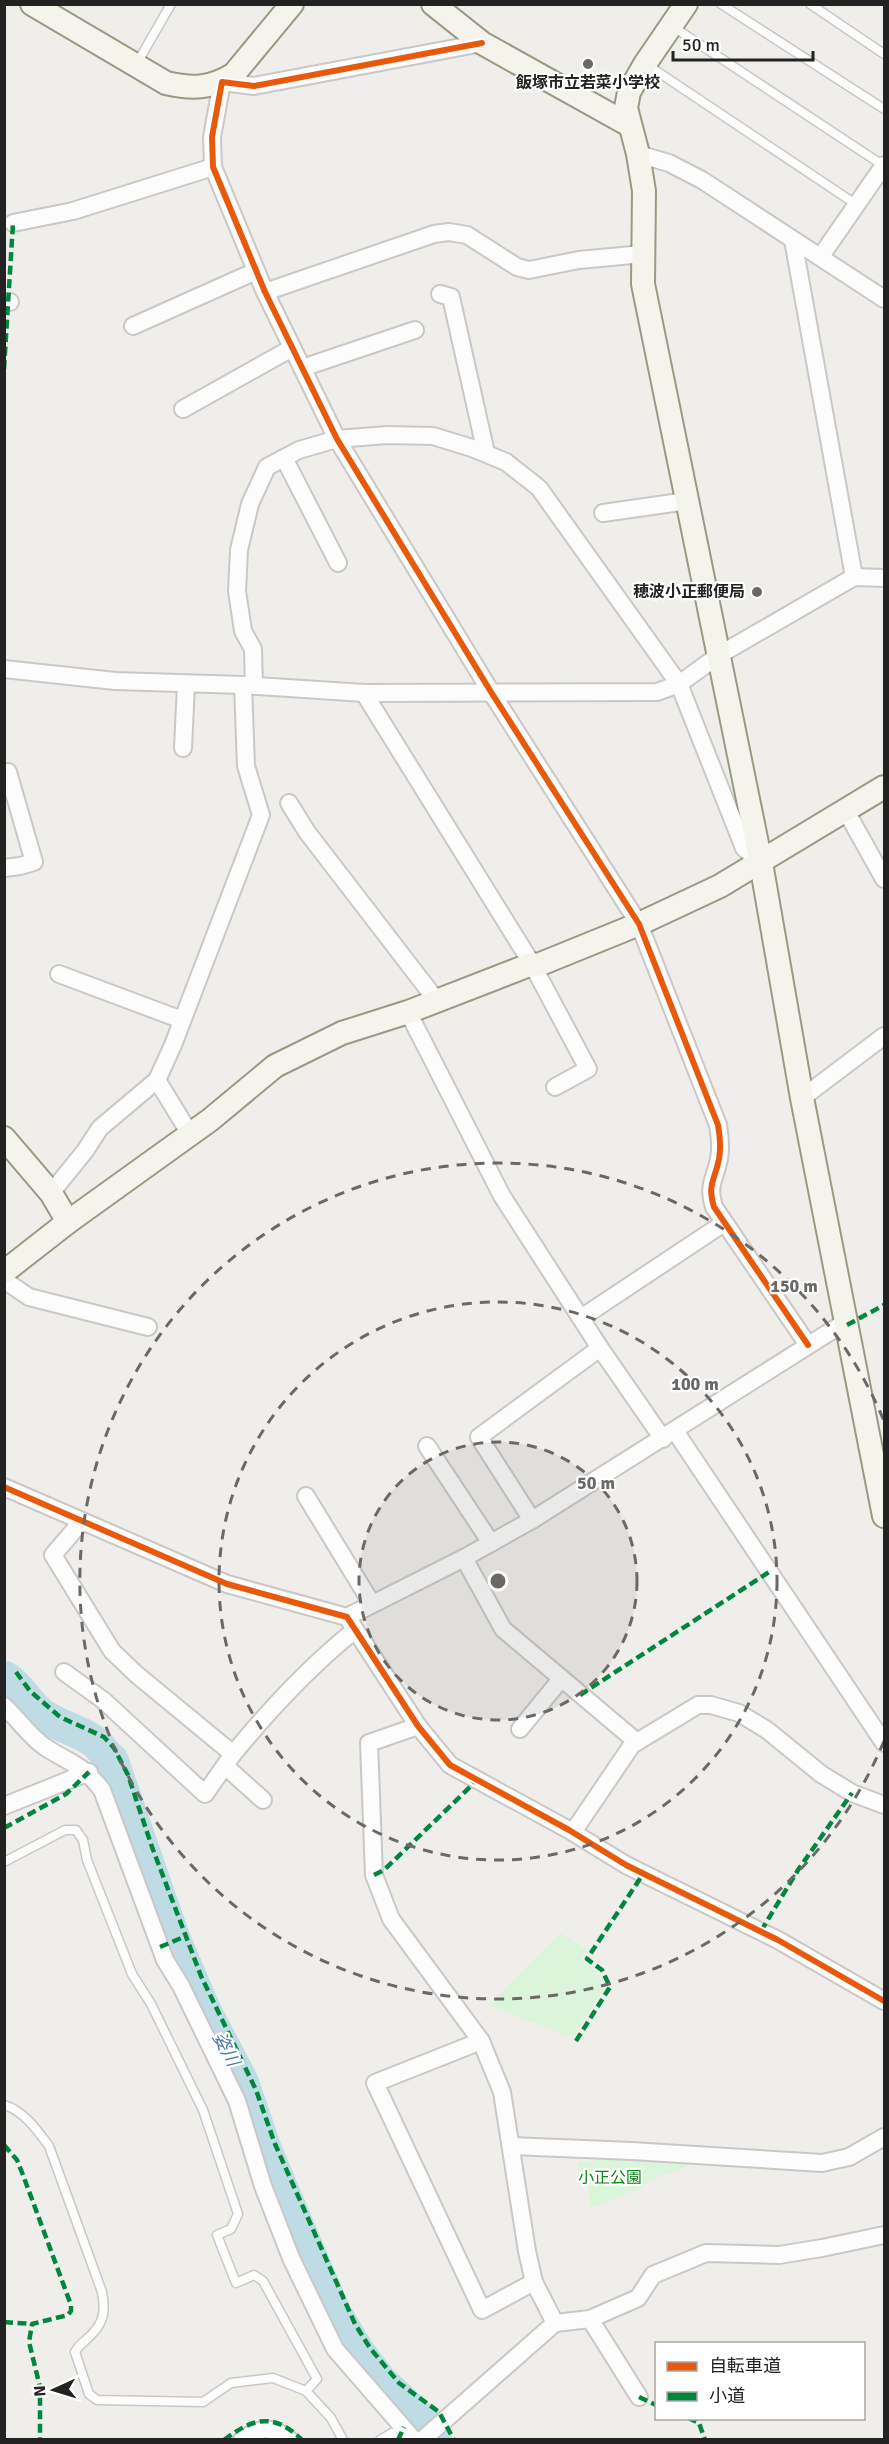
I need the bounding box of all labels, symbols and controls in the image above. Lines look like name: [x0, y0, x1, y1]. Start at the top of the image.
scale bar: [673, 24, 812, 62]
text: 50 m: [682, 34, 720, 56]
marker: 飯塚市立若菜小学校: [581, 57, 595, 71]
place label: 飯塚市立若菜小学校: [515, 73, 660, 93]
place label: 穂波小正郵便局: [633, 582, 745, 602]
marker: 穂波小正郵便局: [750, 585, 764, 599]
text: 150 m: [770, 1275, 818, 1297]
text: 100 m: [671, 1373, 719, 1395]
text: 50 m: [577, 1472, 615, 1494]
centre of rings: [488, 1571, 508, 1591]
water label: 姿川: [208, 2028, 245, 2072]
park label: 小正公園: [578, 2168, 642, 2188]
legend: [655, 2342, 865, 2420]
text: 自転車道: [709, 2355, 781, 2377]
north arrow: [24, 2360, 84, 2420]
text: N: [30, 2385, 50, 2397]
text: 小道: [709, 2385, 745, 2407]

